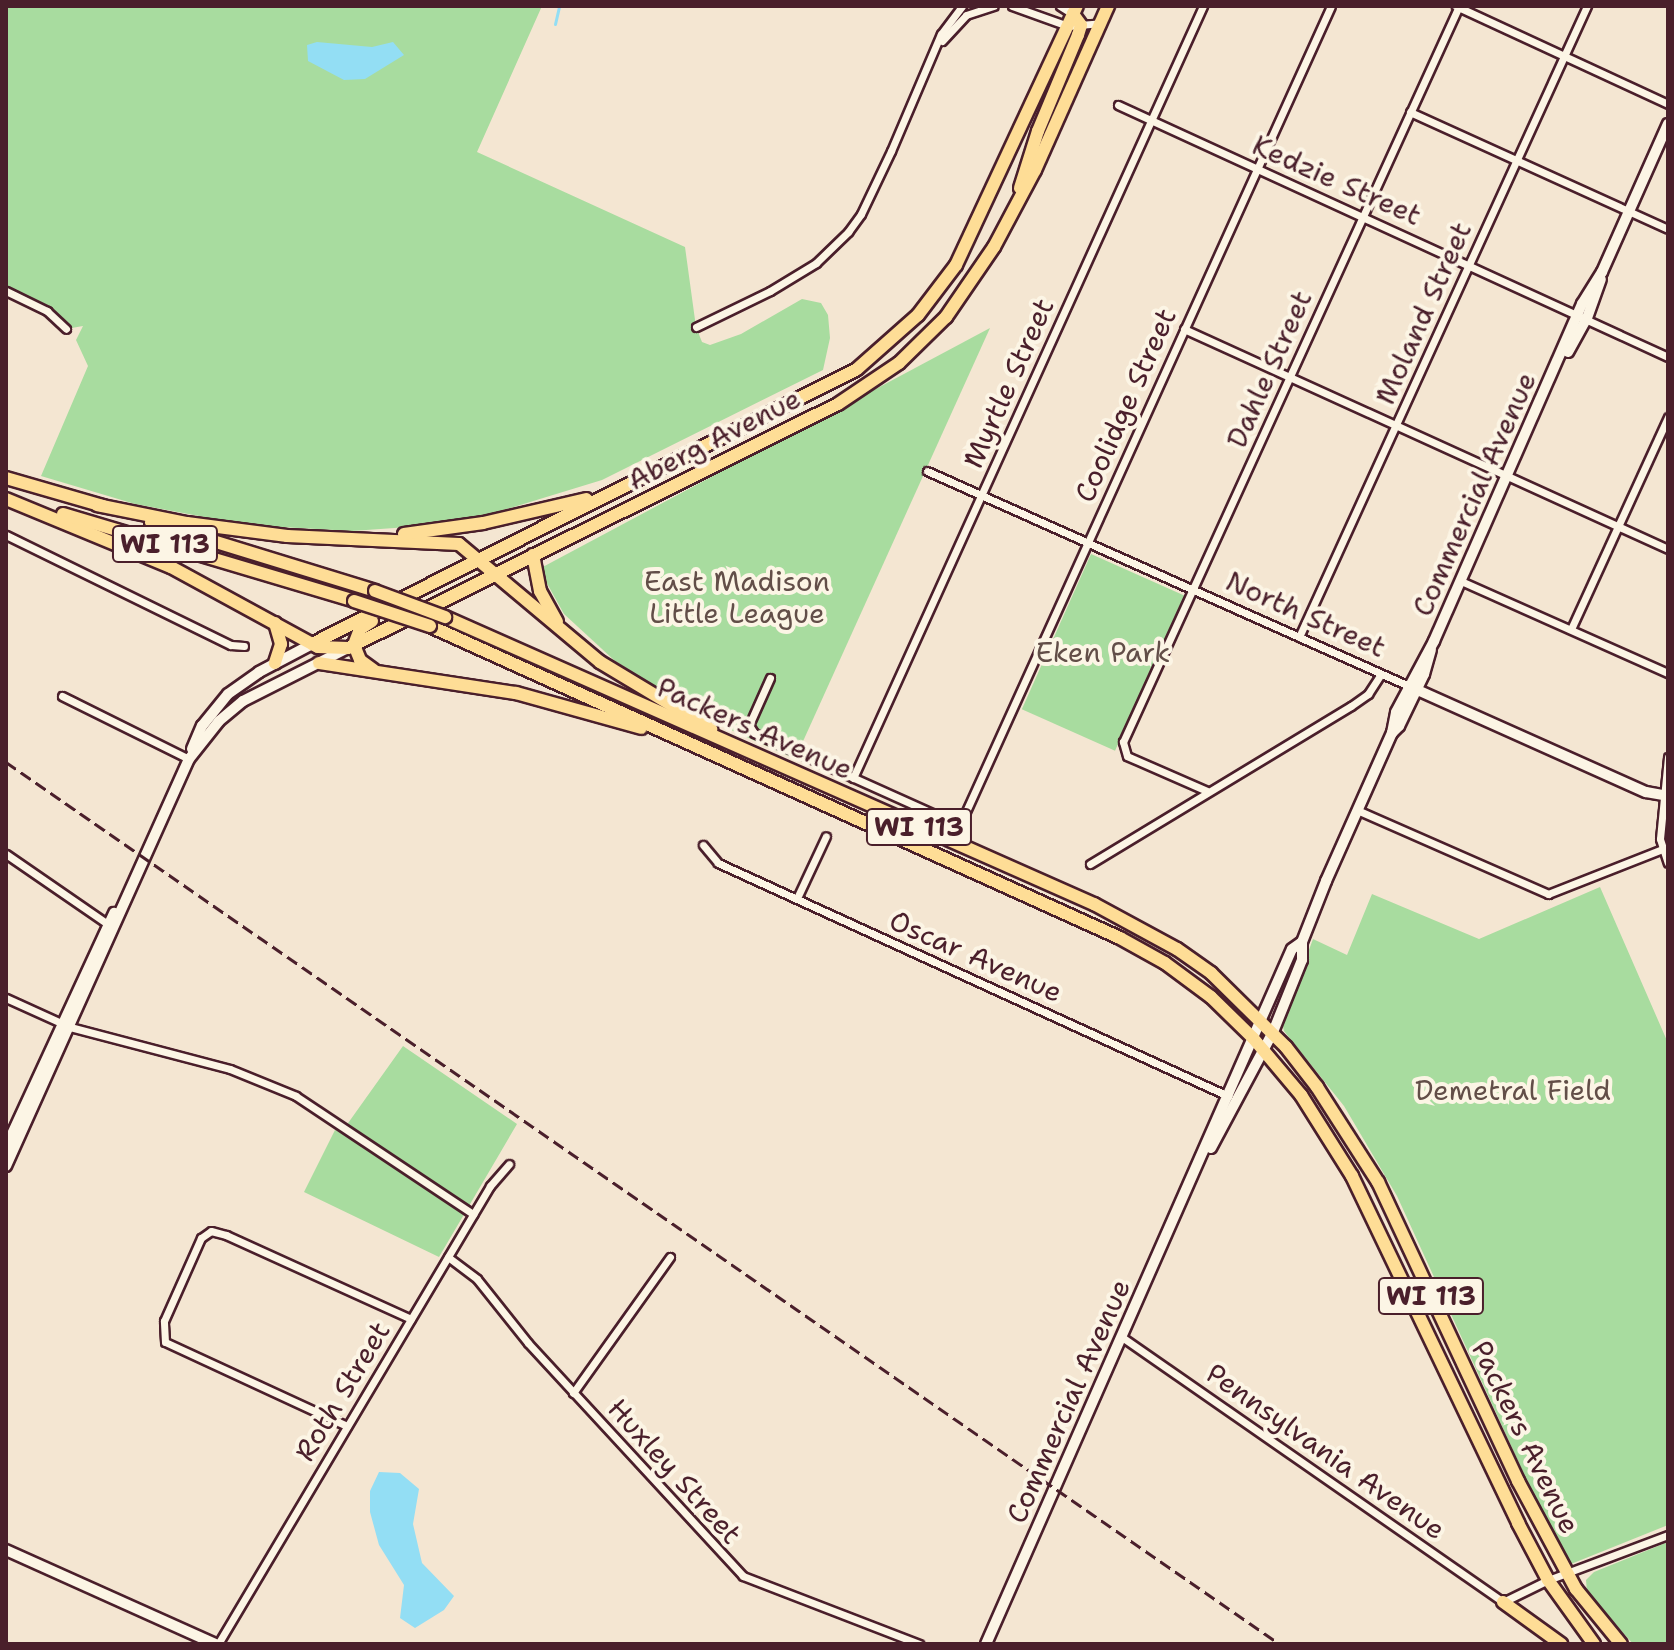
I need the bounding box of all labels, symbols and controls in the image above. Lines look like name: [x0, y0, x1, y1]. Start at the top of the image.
street label: Kedzie Street: [1247, 128, 1427, 232]
street label: Moland Street: [1368, 217, 1478, 409]
street label: Dahle Street: [1219, 285, 1319, 453]
street label: Myrtle Street: [956, 293, 1060, 473]
street label: Coolidge Street: [1067, 303, 1183, 507]
street label: Commercial Avenue: [1405, 367, 1543, 621]
street label: Aberg Avenue: [622, 381, 806, 497]
road number: WI 113: [111, 522, 219, 566]
park label: East Madison Little League: [644, 564, 830, 630]
street label: North Street: [1221, 564, 1391, 664]
park label: Eken Park: [1036, 635, 1170, 669]
street label: Packers Avenue: [652, 670, 858, 786]
road number: WI 113: [865, 805, 973, 849]
street label: Oscar Avenue: [884, 903, 1068, 1009]
park label: Demetral Field: [1415, 1073, 1611, 1107]
street label: Commercial Avenue: [999, 1274, 1137, 1528]
road number: WI 113: [1377, 1274, 1485, 1318]
street label: Roth Street: [287, 1315, 397, 1467]
street label: Packers Avenue: [1465, 1335, 1587, 1539]
street label: Pennsylvania Avenue: [1200, 1356, 1452, 1546]
street label: Huxley Street: [601, 1392, 749, 1550]

